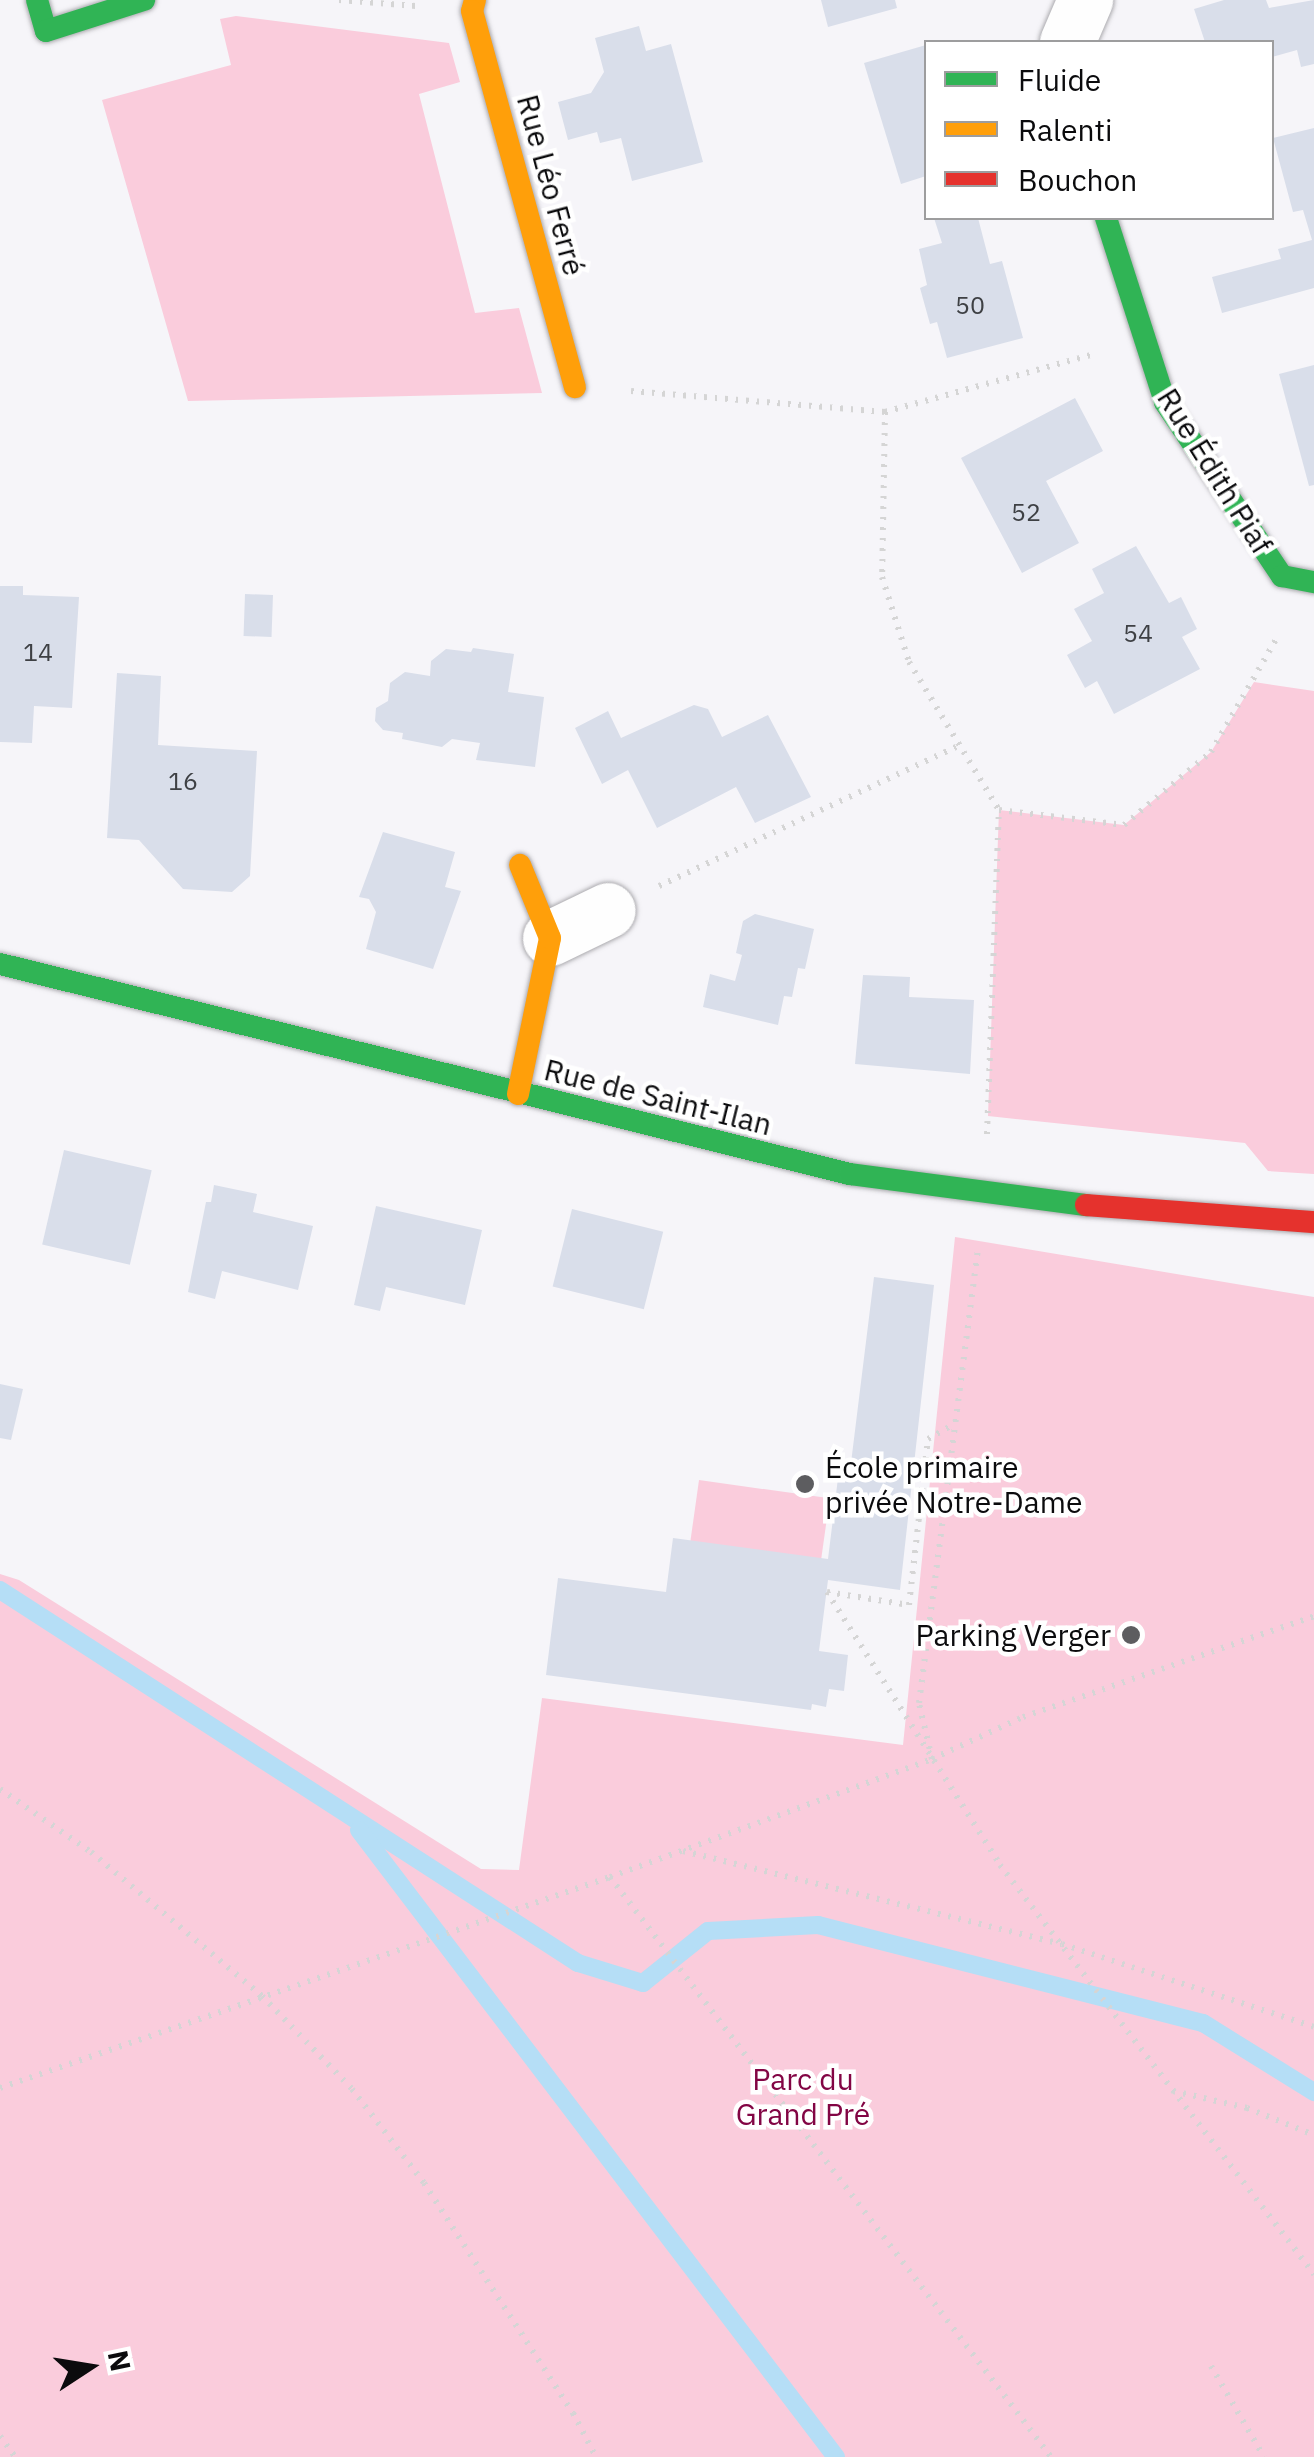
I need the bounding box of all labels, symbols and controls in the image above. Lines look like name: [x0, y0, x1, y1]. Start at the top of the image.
legend: [924, 40, 1274, 220]
text: Fluide: [1018, 60, 1101, 99]
street label: Rue Léo Ferré: [510, 91, 592, 279]
text: Ralenti: [1018, 110, 1113, 149]
text: Bouchon: [1018, 160, 1137, 199]
house number: 50: [955, 290, 985, 320]
street label: Rue Édith Piaf: [1150, 382, 1280, 560]
house number: 52: [1011, 497, 1041, 527]
house number: 54: [1123, 618, 1153, 648]
house number: 14: [23, 637, 53, 667]
house number: 16: [168, 766, 198, 796]
street label: Rue de Saint-Ilan: [541, 1051, 775, 1143]
place label: École primaire privée Notre-Dame: [825, 1449, 1082, 1520]
marker: École primaire privée Notre-Dame: [794, 1473, 816, 1495]
place label: Parking Verger: [916, 1617, 1111, 1653]
marker: Parking Verger: [1120, 1624, 1142, 1646]
park label: Parc du Grand Pré: [736, 2061, 870, 2132]
north arrow: [40, 2317, 140, 2417]
text: N: [100, 2347, 140, 2374]

